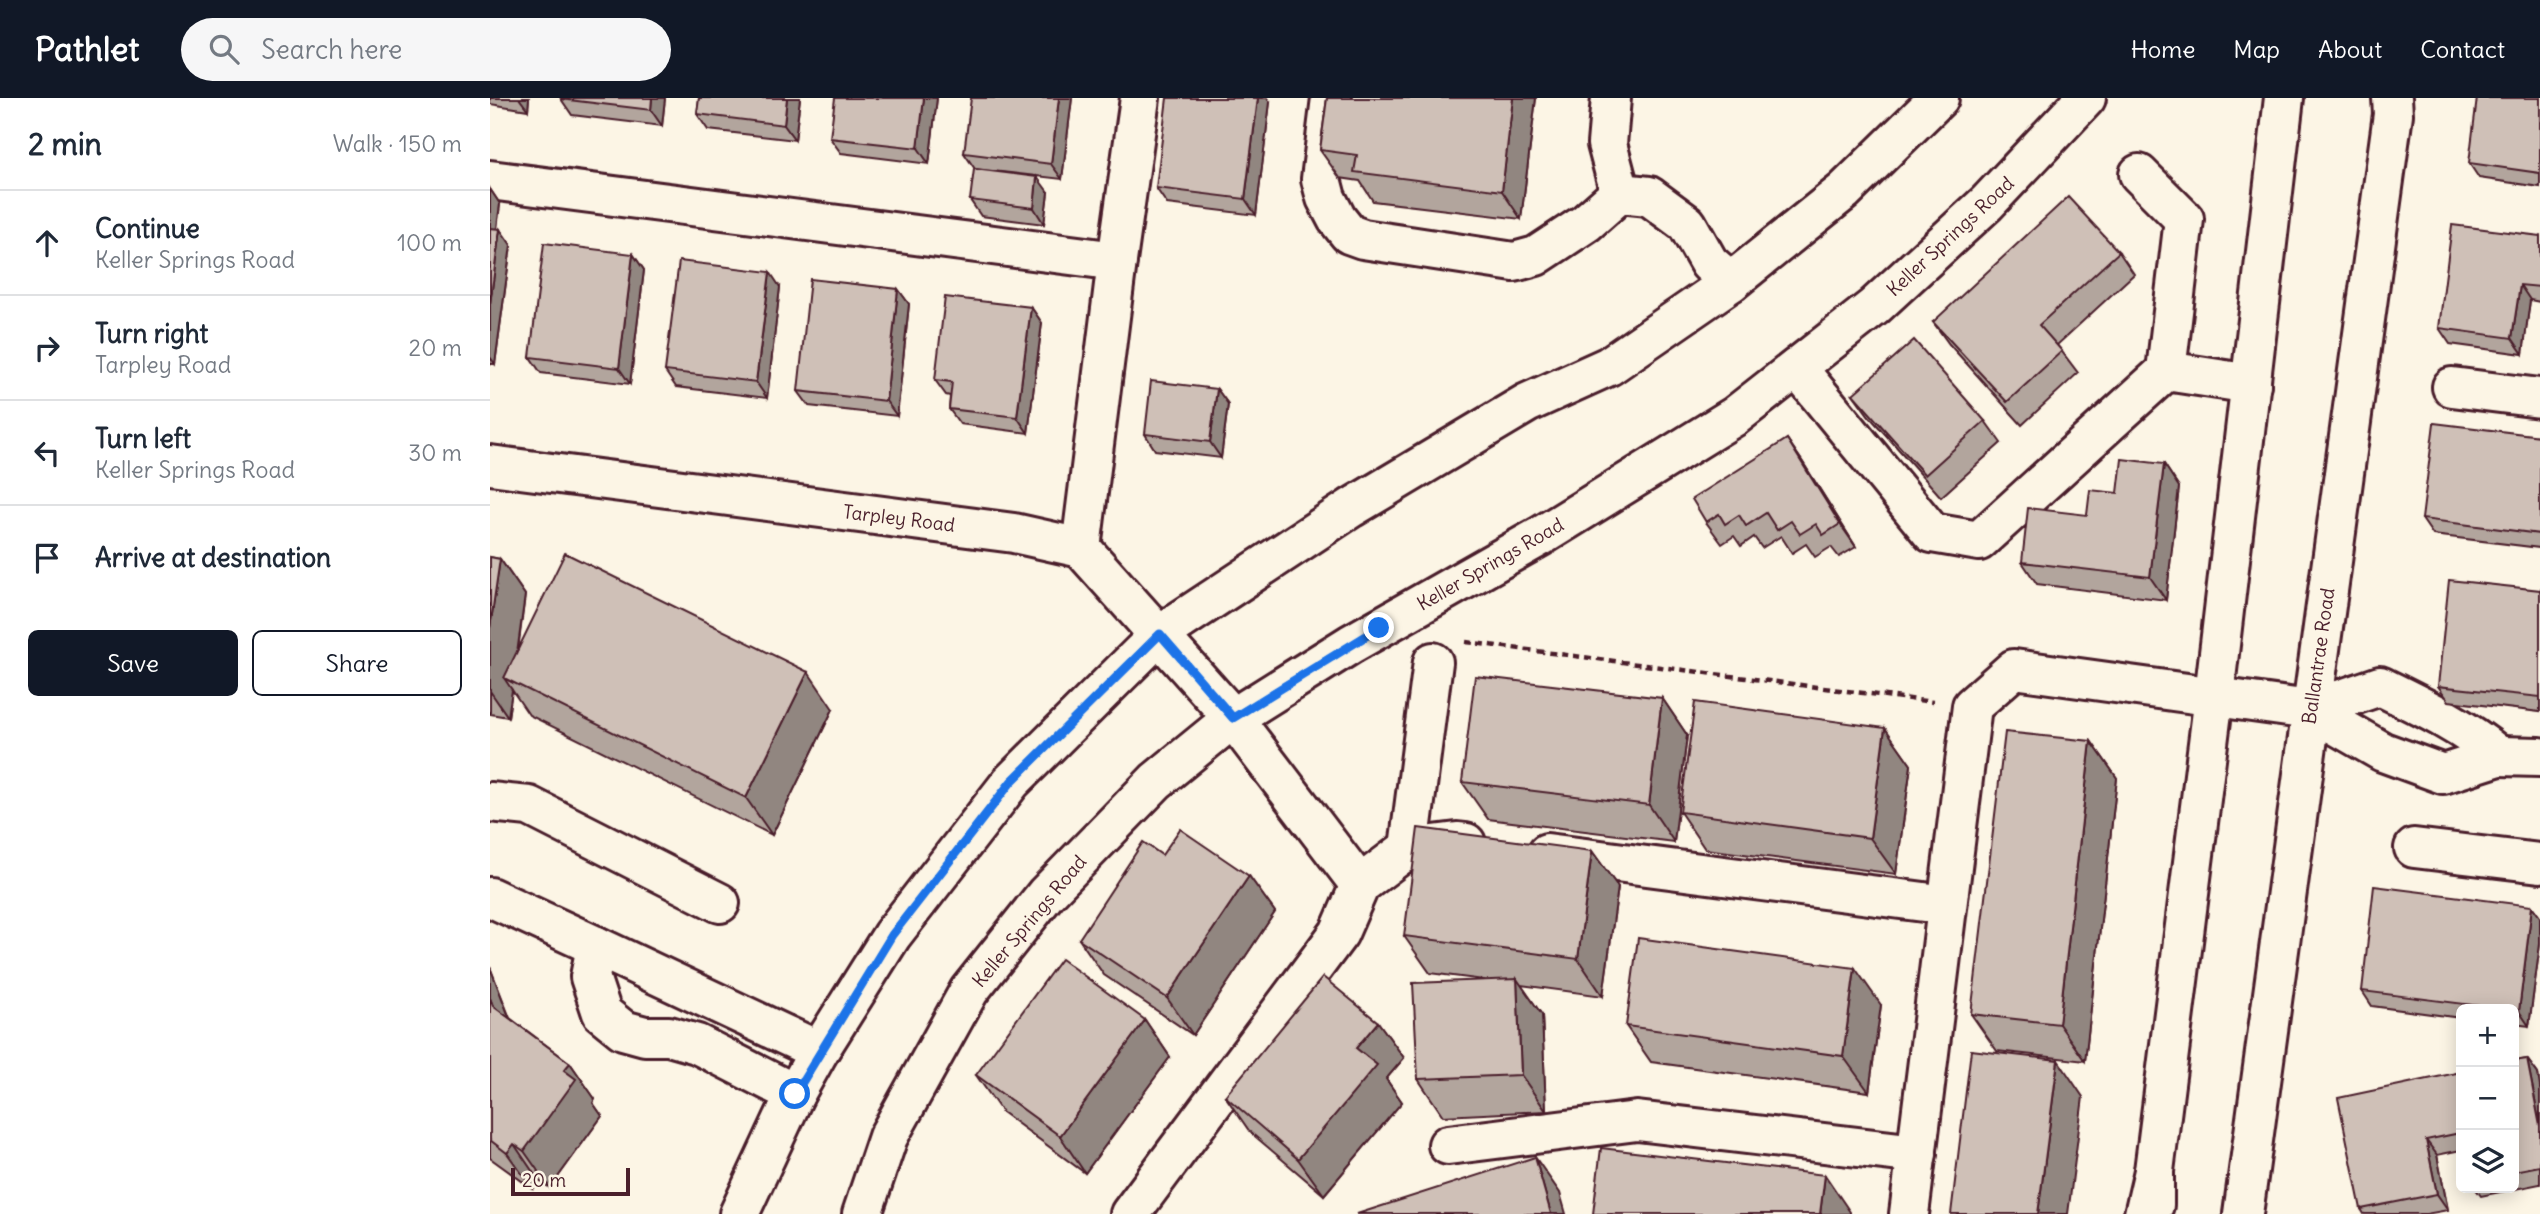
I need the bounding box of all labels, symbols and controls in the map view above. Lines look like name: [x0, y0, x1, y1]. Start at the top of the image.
search box: [181, 18, 671, 81]
text: Pathlet: [35, 28, 139, 70]
icon: search: [205, 30, 243, 68]
text: Search here: [261, 33, 402, 66]
text: Home: [2131, 34, 2195, 64]
text: Map: [2233, 34, 2280, 64]
text: About: [2318, 34, 2382, 64]
text: Contact: [2420, 34, 2505, 64]
text: 2 min: [28, 125, 102, 163]
text: Walk · 150 m: [333, 129, 462, 158]
street label: Keller Springs Road: [1881, 171, 2019, 301]
text: Continue: [95, 212, 200, 245]
icon: ahead: [28, 224, 66, 262]
text: 100 m: [397, 228, 462, 257]
text: Keller Springs Road: [95, 245, 295, 274]
text: Turn right: [95, 317, 208, 350]
icon: right: [28, 329, 66, 367]
text: 20 m: [409, 333, 462, 362]
text: Tarpley Road: [95, 350, 231, 379]
text: Turn left: [95, 422, 191, 455]
icon: left: [28, 434, 66, 472]
text: 30 m: [408, 438, 462, 467]
text: Keller Springs Road: [95, 455, 295, 484]
street label: Tarpley Road: [842, 499, 956, 537]
street label: Keller Springs Road: [1412, 512, 1568, 616]
icon: arrive: [28, 539, 66, 577]
text: Arrive at destination: [95, 541, 331, 574]
street label: Ballantrae Road: [2297, 586, 2339, 726]
route end: [1363, 612, 1394, 643]
button: Save: [28, 630, 238, 696]
button: Share: [252, 630, 462, 696]
street label: Keller Springs Road: [967, 850, 1091, 992]
map controls: [2456, 1004, 2519, 1193]
button: +: [2456, 1004, 2519, 1067]
button: −: [2456, 1067, 2519, 1130]
route start: [779, 1078, 810, 1109]
button: layers: [2456, 1130, 2519, 1193]
scale bar: [511, 1165, 630, 1197]
text: 20 m: [522, 1168, 566, 1192]

